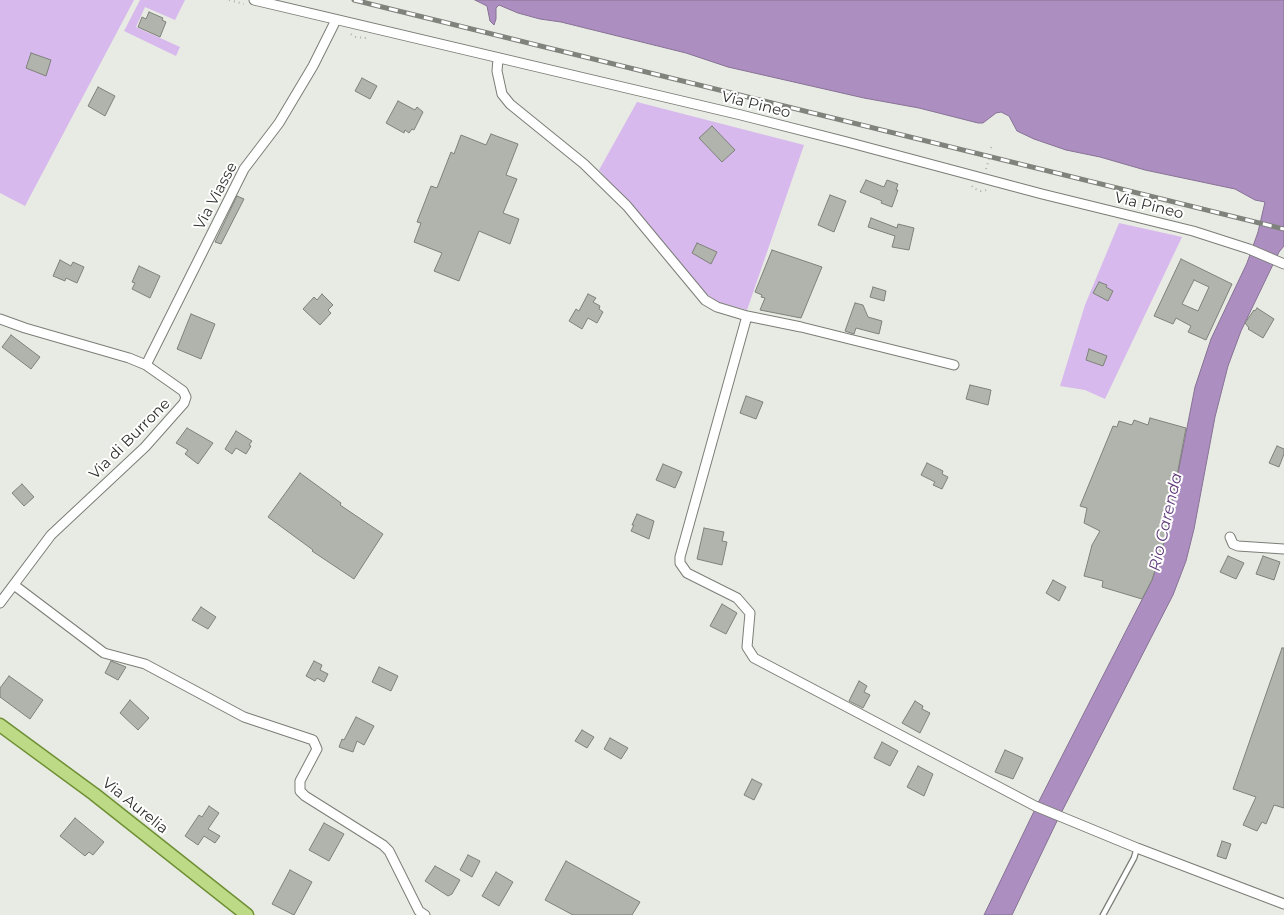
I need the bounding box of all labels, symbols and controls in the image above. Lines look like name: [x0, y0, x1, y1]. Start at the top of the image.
street label: Via Pineo: [720, 88, 792, 122]
street label: Via Viasse: [191, 159, 241, 233]
street label: Via Pineo: [1113, 189, 1185, 223]
street label: Via di Burrone: [86, 395, 174, 483]
water label: Rio Carenda: [1145, 471, 1187, 573]
street label: Via Aurelia: [98, 774, 172, 838]

